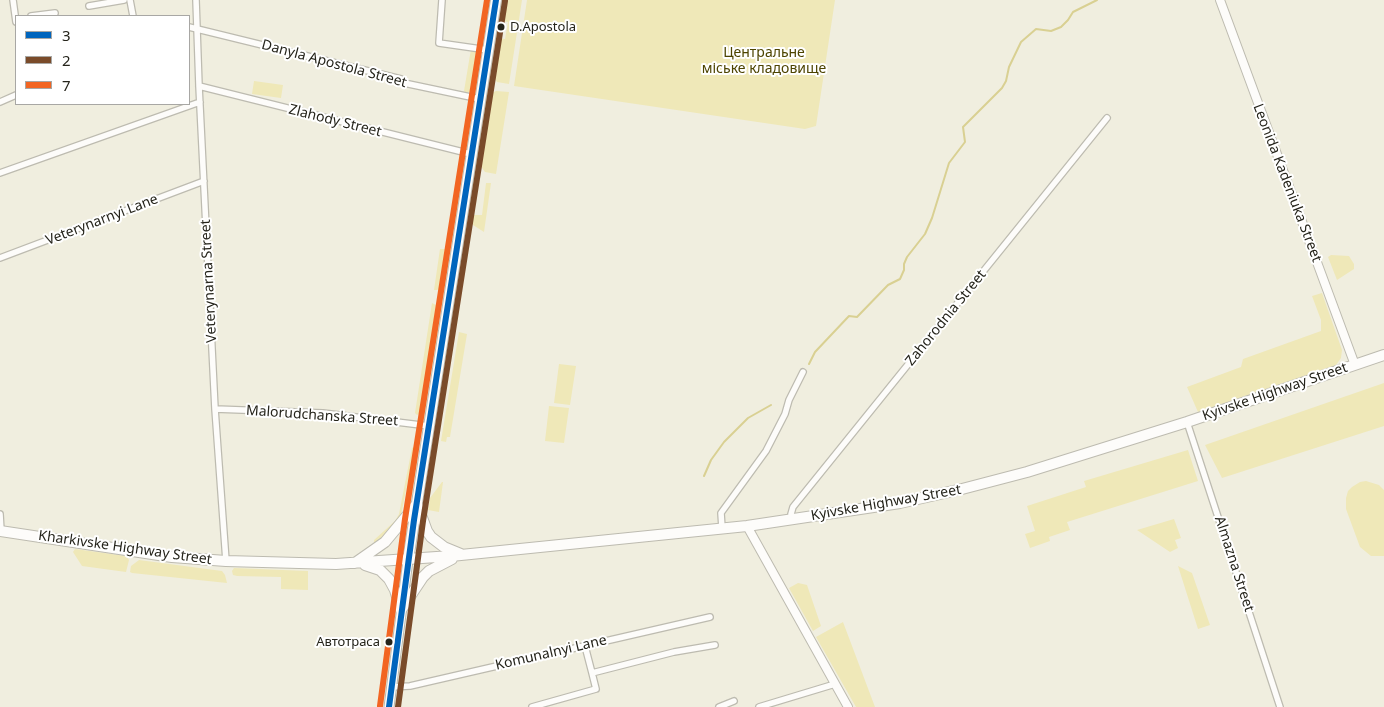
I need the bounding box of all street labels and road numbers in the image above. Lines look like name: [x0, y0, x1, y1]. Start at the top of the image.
street label: Danyla Apostola Street: [260, 37, 408, 91]
street label: Zlahody Street: [287, 101, 383, 141]
street label: Leonida Kadeniuka Street: [1249, 102, 1325, 264]
street label: Veterynarnyi Lane: [43, 191, 161, 249]
street label: Veterynarna Street: [197, 219, 221, 343]
street label: Zahorodnia Street: [902, 267, 990, 369]
street label: Kyivske Highway Street: [1200, 359, 1350, 425]
street label: Malorudchanska Street: [245, 402, 399, 430]
street label: Kyivske Highway Street: [810, 482, 962, 524]
street label: Almazna Street: [1211, 514, 1257, 614]
street label: Kharkivske Highway Street: [37, 528, 213, 568]
street label: Komunalnyi Lane: [494, 632, 608, 674]

